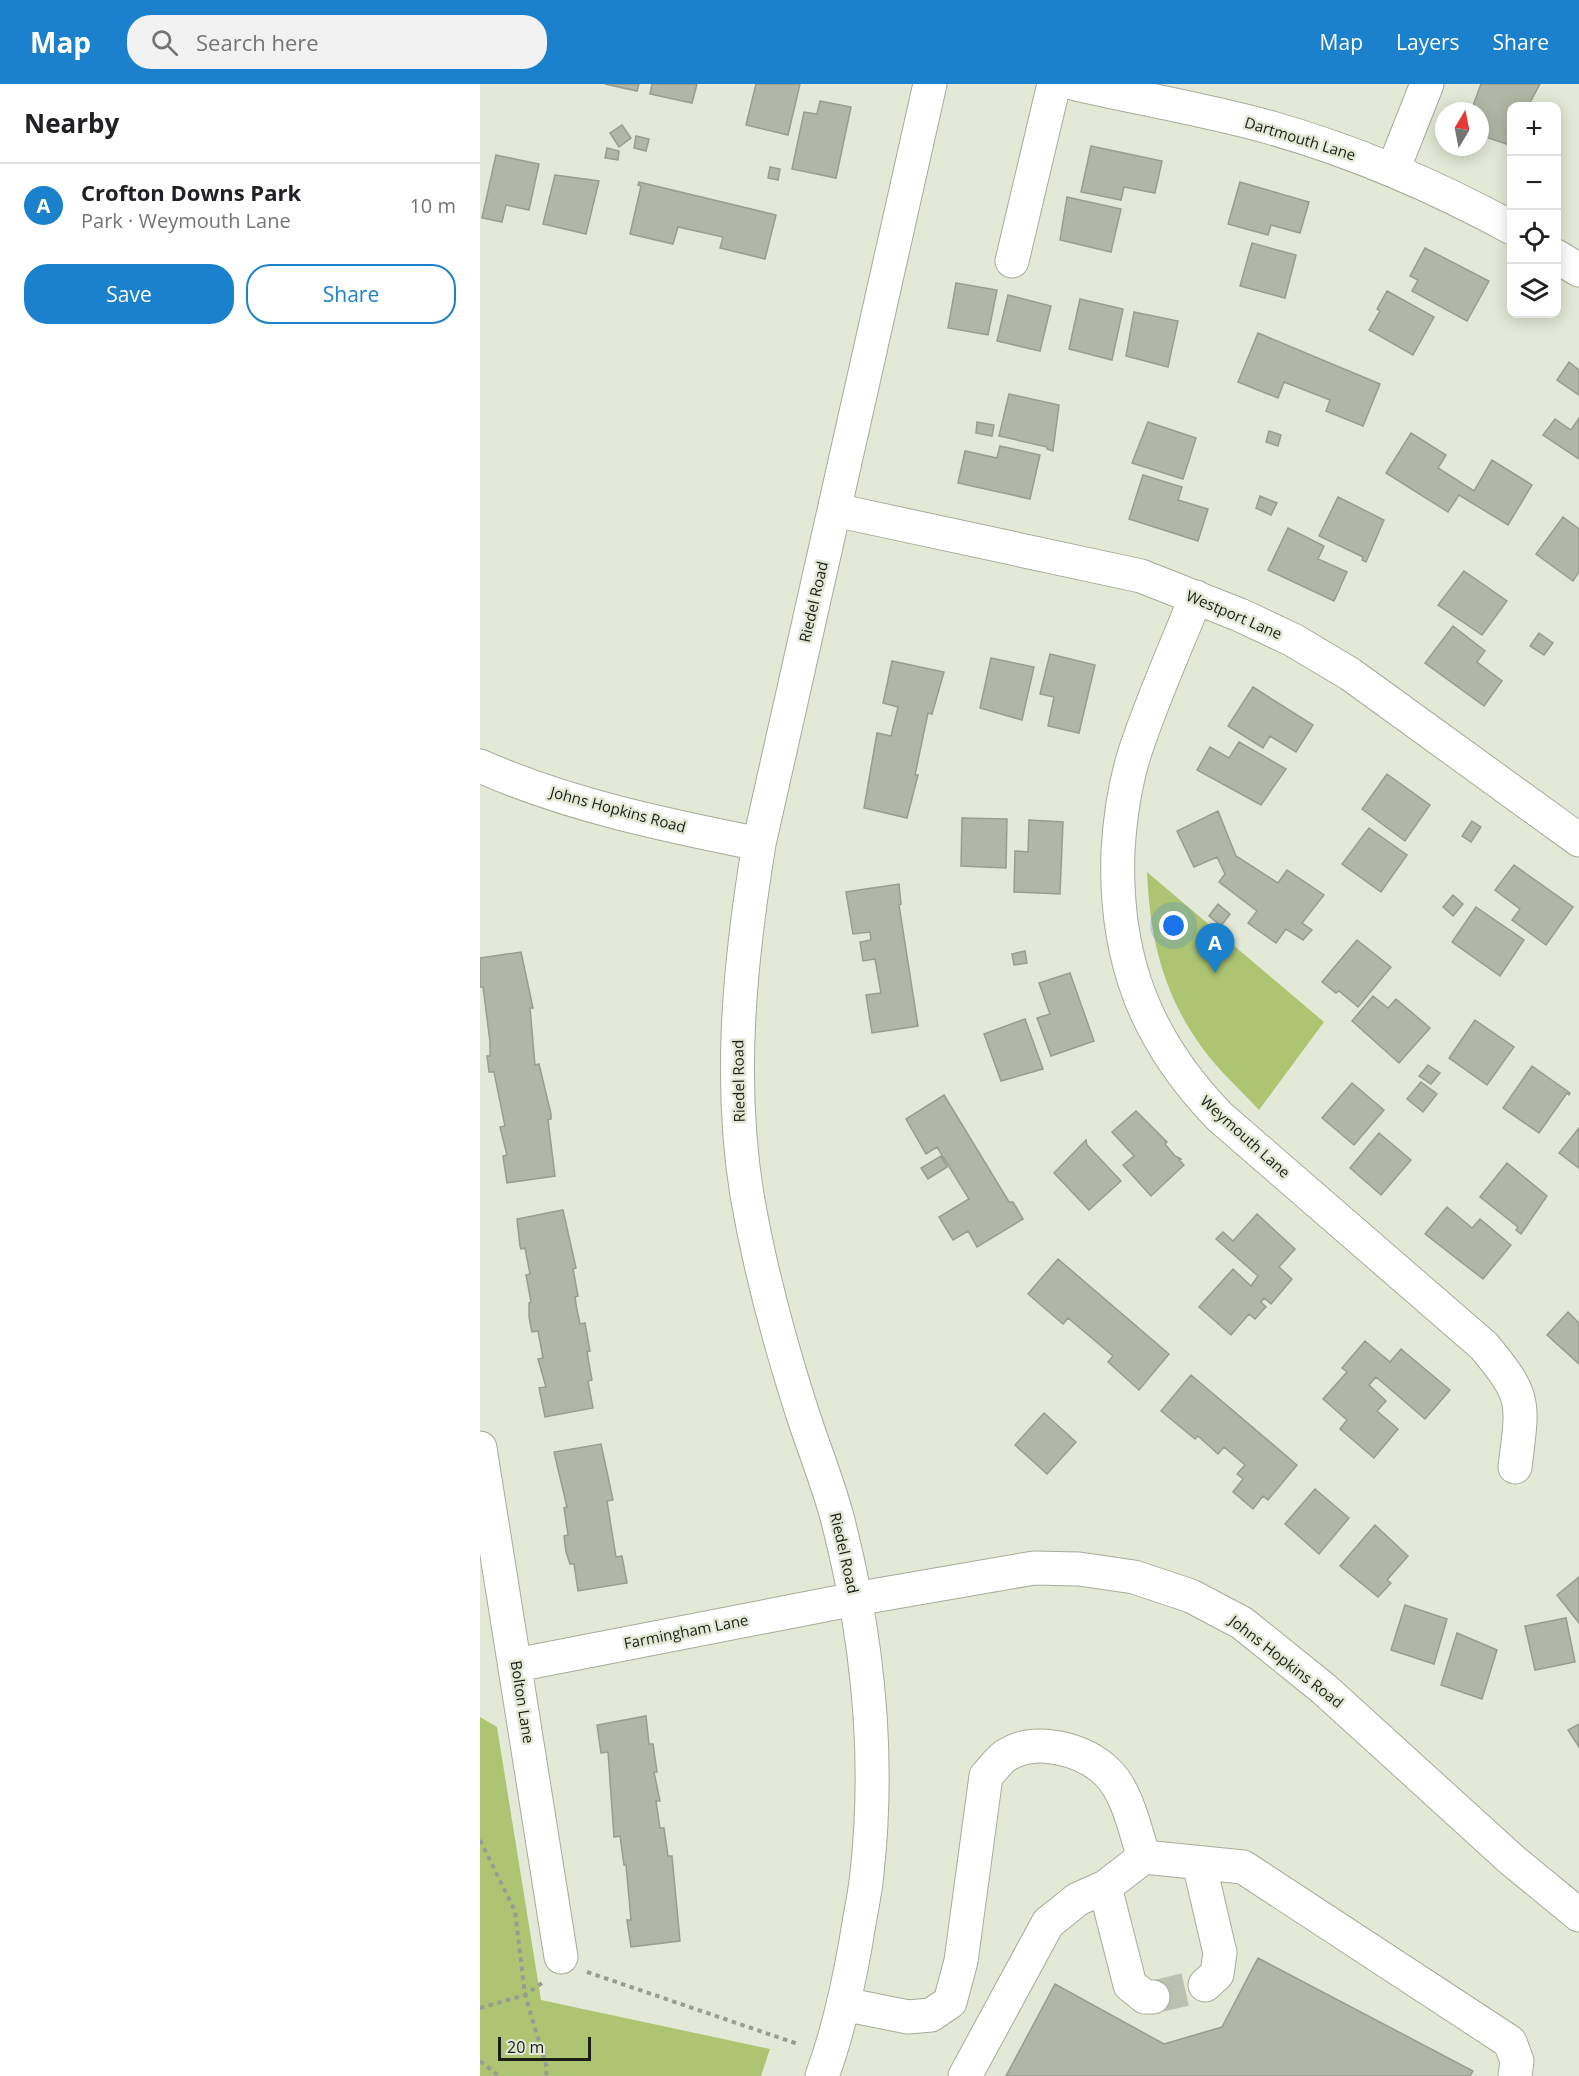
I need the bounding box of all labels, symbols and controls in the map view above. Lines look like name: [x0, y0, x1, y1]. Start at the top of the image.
search box: [127, 15, 547, 69]
text: Map: [30, 23, 91, 61]
icon: search: [148, 26, 181, 59]
text: Search here: [196, 27, 319, 57]
text: Map: [1320, 28, 1363, 56]
text: Layers: [1396, 28, 1460, 56]
text: Share: [1493, 28, 1549, 56]
north arrow: [1435, 102, 1489, 156]
map controls: [1507, 102, 1561, 318]
button: +: [1507, 102, 1561, 156]
text: Nearby: [24, 105, 119, 141]
street label: Dartmouth Lane: [1242, 112, 1358, 164]
button: −: [1507, 156, 1561, 210]
text: Crofton Downs Park: [81, 177, 301, 207]
text: A: [37, 192, 50, 219]
text: 10 m: [409, 192, 456, 219]
text: Park · Weymouth Lane: [81, 207, 291, 234]
button: locate: [1507, 210, 1561, 264]
button: Save: [24, 264, 234, 324]
button: Share: [246, 264, 456, 324]
button: layers: [1507, 264, 1561, 318]
street label: Riedel Road: [794, 559, 832, 644]
street label: Westport Lane: [1183, 585, 1285, 643]
street label: Johns Hopkins Road: [546, 781, 688, 837]
your location: [1159, 911, 1188, 940]
pin: A: [1196, 924, 1234, 973]
street label: Riedel Road: [727, 1040, 749, 1122]
street label: Weymouth Lane: [1197, 1091, 1295, 1182]
street label: Riedel Road: [826, 1510, 864, 1595]
street label: Farmingham Lane: [622, 1609, 750, 1653]
street label: Johns Hopkins Road: [1224, 1609, 1348, 1712]
street label: Bolton Lane: [507, 1659, 539, 1745]
scale bar: [498, 2034, 591, 2062]
text: 20 m: [507, 2036, 544, 2058]

